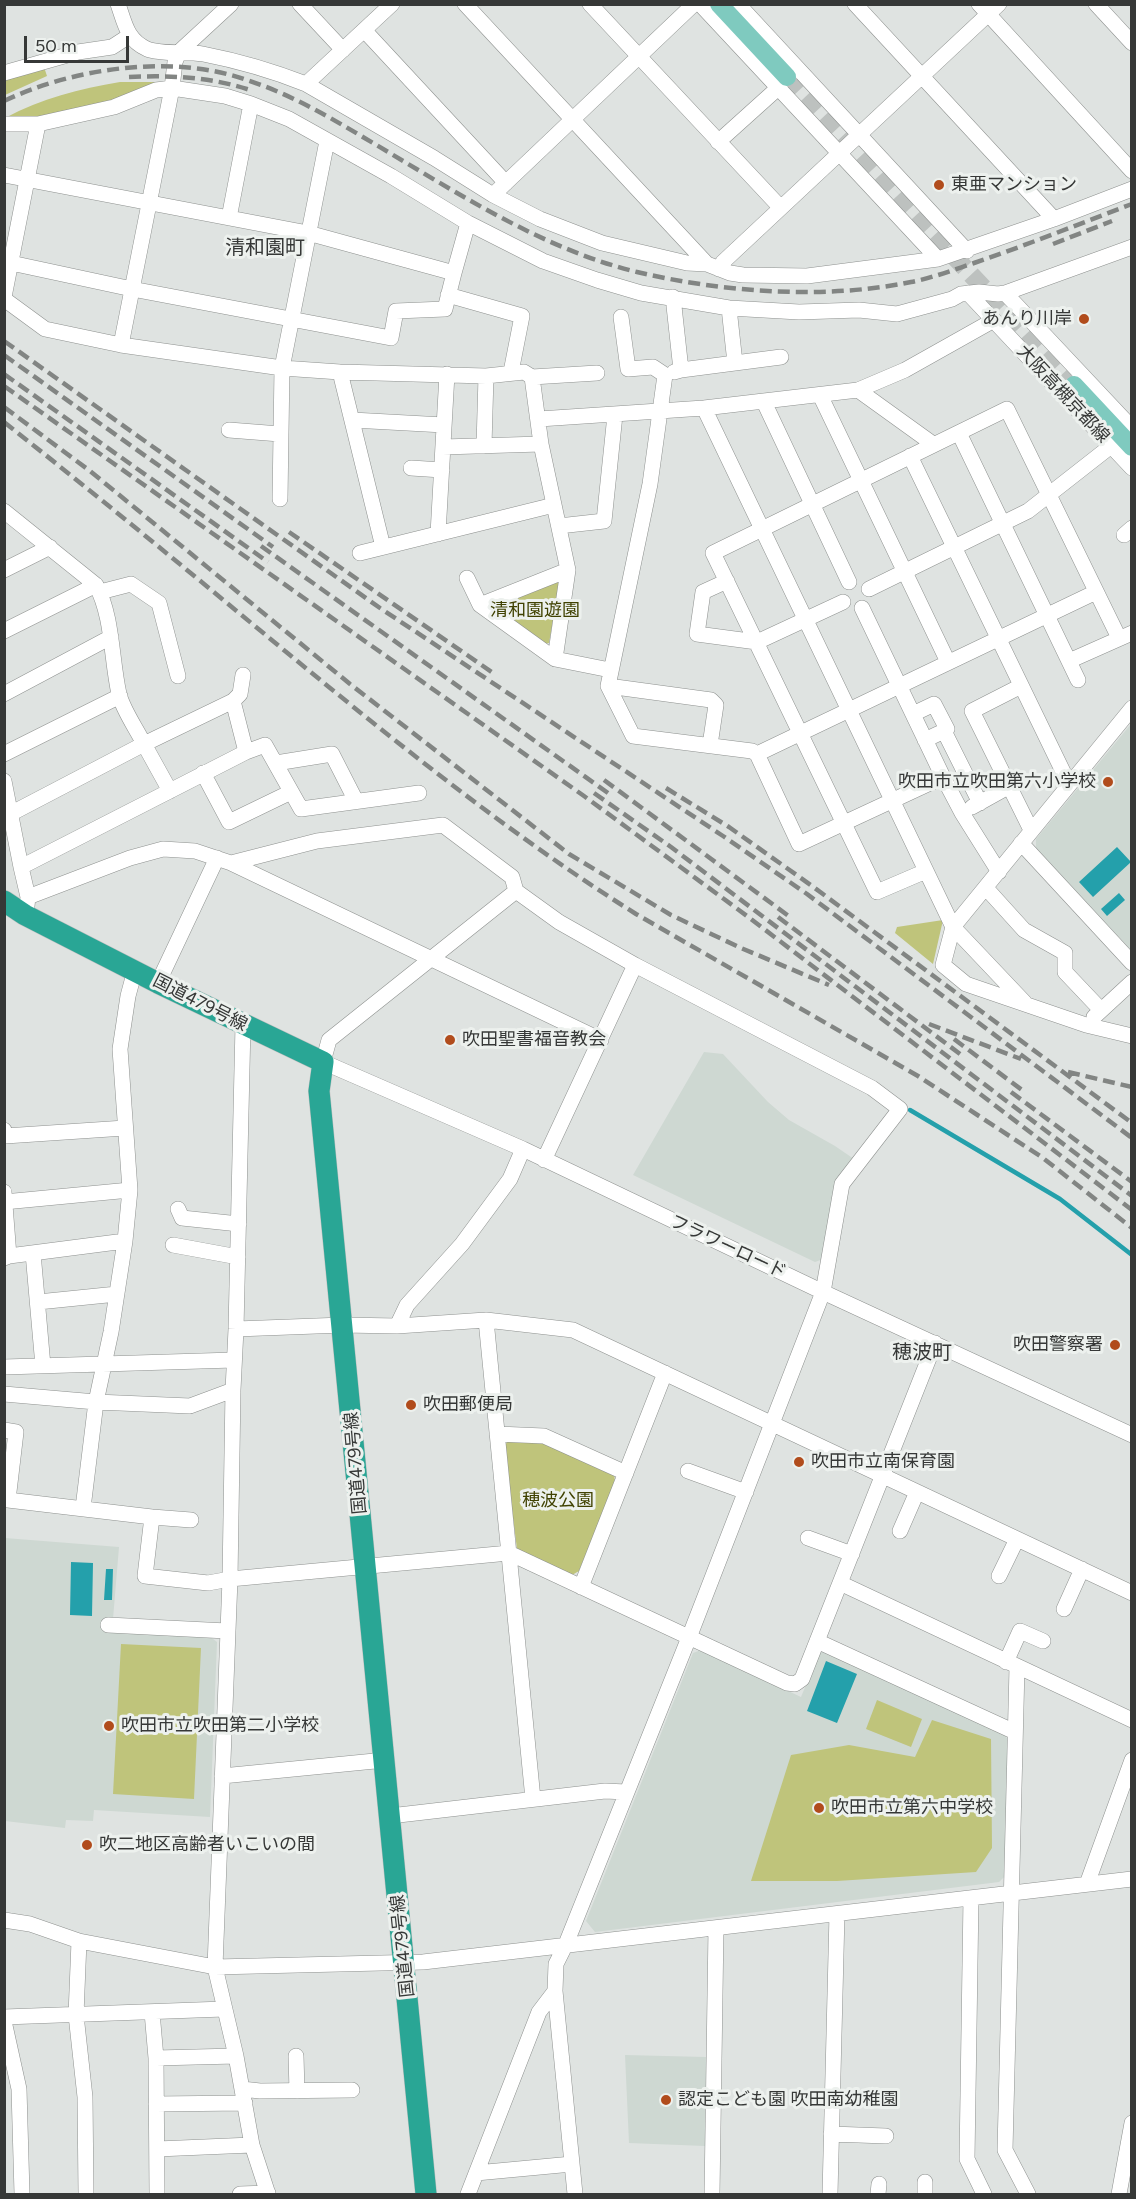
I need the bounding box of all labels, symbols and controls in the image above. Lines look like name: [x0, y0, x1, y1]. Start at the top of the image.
scale bar: [27, 24, 132, 62]
text: 50 m: [35, 35, 77, 57]
place label: 東亜マンション: [951, 174, 1077, 196]
marker: 東亜マンション: [932, 178, 946, 192]
district label: 清和園町: [225, 236, 305, 260]
place label: あんり川岸: [982, 308, 1072, 330]
marker: あんり川岸: [1077, 312, 1091, 326]
street label: 大阪高槻京都線: [1012, 341, 1114, 447]
park label: 清和園遊園: [490, 600, 580, 622]
place label: 吹田市立吹田第六小学校: [898, 771, 1096, 793]
marker: 吹田市立吹田第六小学校: [1101, 775, 1115, 789]
street label: 国道479号線: [149, 970, 251, 1036]
place label: 吹田聖書福音教会: [462, 1029, 606, 1051]
marker: 吹田聖書福音教会: [443, 1033, 457, 1047]
street label: フラワーロード: [666, 1211, 790, 1283]
place label: 吹田警察署: [1013, 1334, 1103, 1356]
marker: 吹田警察署: [1108, 1338, 1122, 1352]
district label: 穂波町: [892, 1341, 952, 1365]
place label: 吹田郵便局: [423, 1394, 513, 1416]
marker: 吹田郵便局: [404, 1398, 418, 1412]
street label: 国道479号線: [341, 1411, 371, 1515]
place label: 吹田市立南保育園: [811, 1451, 955, 1473]
marker: 吹田市立南保育園: [792, 1455, 806, 1469]
park label: 穂波公園: [522, 1490, 594, 1512]
place label: 吹田市立吹田第二小学校: [121, 1715, 319, 1737]
marker: 吹田市立吹田第二小学校: [102, 1719, 116, 1733]
place label: 吹田市立第六中学校: [831, 1797, 993, 1819]
marker: 吹田市立第六中学校: [812, 1801, 826, 1815]
place label: 吹二地区高齢者いこいの間: [99, 1834, 315, 1856]
marker: 吹二地区高齢者いこいの間: [80, 1838, 94, 1852]
street label: 国道479号線: [387, 1894, 419, 1998]
place label: 認定こども園 吹田南幼稚園: [678, 2089, 898, 2111]
marker: 認定こども園 吹田南幼稚園: [659, 2093, 673, 2107]

